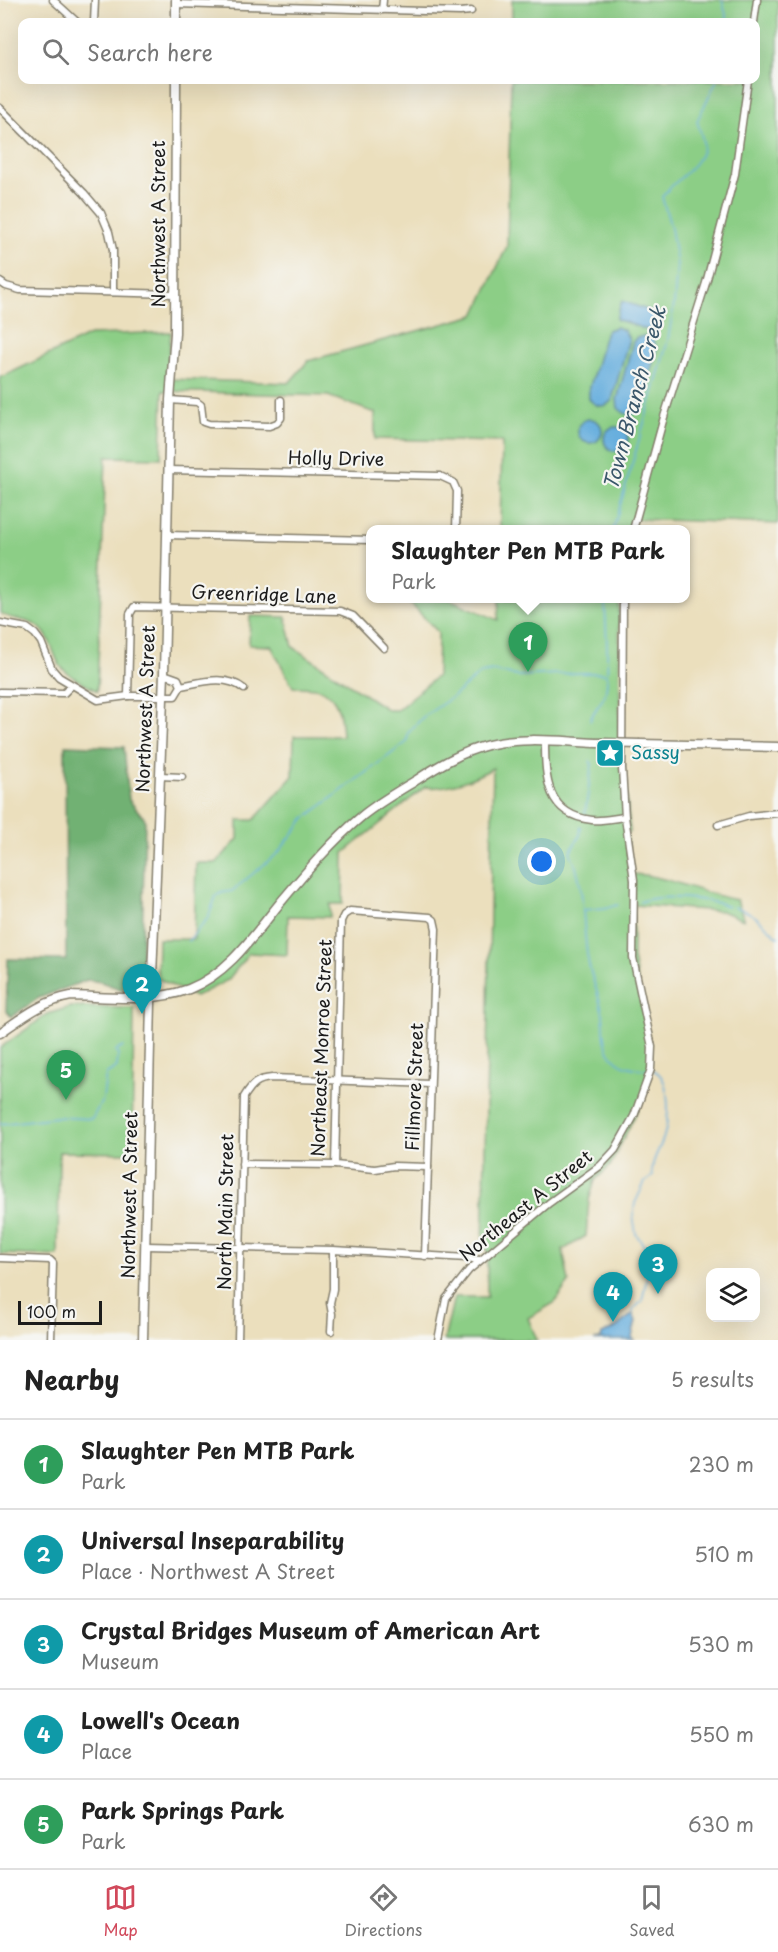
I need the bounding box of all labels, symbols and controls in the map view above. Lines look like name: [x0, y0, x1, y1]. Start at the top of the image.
search box: [18, 18, 760, 84]
icon: search: [39, 35, 72, 68]
text: Search here: [87, 35, 213, 68]
street label: Northwest A Street: [144, 140, 171, 308]
water label: Town Branch Creek: [595, 302, 673, 493]
street label: Holly Drive: [288, 443, 384, 472]
popup: [366, 525, 690, 603]
text: Slaughter Pen MTB Park: [391, 533, 665, 566]
text: Park: [391, 566, 436, 596]
street label: Greenridge Lane: [191, 577, 337, 610]
pin: 1: [508, 622, 548, 672]
street label: Northwest A Street: [128, 625, 161, 793]
place icon: Sassy: [594, 737, 626, 769]
place label: Sassy: [631, 738, 680, 765]
your location: [527, 847, 556, 876]
street label: Northeast Monroe Street: [303, 939, 338, 1157]
pin: 2: [122, 964, 162, 1014]
street label: Fillmore Street: [398, 1022, 429, 1151]
pin: 5: [46, 1050, 86, 1100]
street label: Northwest A Street: [114, 1111, 143, 1279]
street label: North Main Street: [210, 1134, 239, 1290]
street label: Northeast A Street: [453, 1143, 597, 1267]
pin: 3: [638, 1244, 678, 1294]
map controls: [706, 1268, 760, 1322]
button: layers: [706, 1268, 760, 1322]
pin: 4: [594, 1272, 632, 1322]
scale bar: [18, 1298, 102, 1326]
text: 100 m: [27, 1299, 76, 1323]
text: Nearby: [24, 1360, 119, 1399]
text: 5 results: [671, 1364, 754, 1394]
text: Slaughter Pen MTB Park: [81, 1433, 354, 1466]
text: 1: [39, 1449, 48, 1479]
text: 230 m: [689, 1449, 754, 1479]
text: Park: [81, 1466, 126, 1496]
text: Universal Inseparability: [81, 1523, 344, 1556]
text: 2: [36, 1539, 51, 1569]
text: 510 m: [694, 1539, 754, 1569]
text: Place · Northwest A Street: [81, 1556, 335, 1586]
text: Crystal Bridges Museum of American Art: [81, 1613, 540, 1646]
text: 3: [37, 1629, 50, 1659]
text: 530 m: [688, 1629, 754, 1659]
text: Museum: [81, 1646, 159, 1676]
text: Lowell's Ocean: [81, 1703, 240, 1736]
text: 4: [37, 1719, 50, 1749]
text: 550 m: [689, 1719, 754, 1749]
text: Place: [81, 1736, 132, 1766]
text: Park Springs Park: [81, 1793, 284, 1826]
text: 5: [37, 1809, 50, 1839]
text: 630 m: [688, 1809, 754, 1839]
text: Park: [81, 1826, 126, 1856]
tab: Map: [103, 1881, 138, 1941]
tab: Directions: [344, 1881, 422, 1941]
tab: Saved: [629, 1881, 675, 1941]

